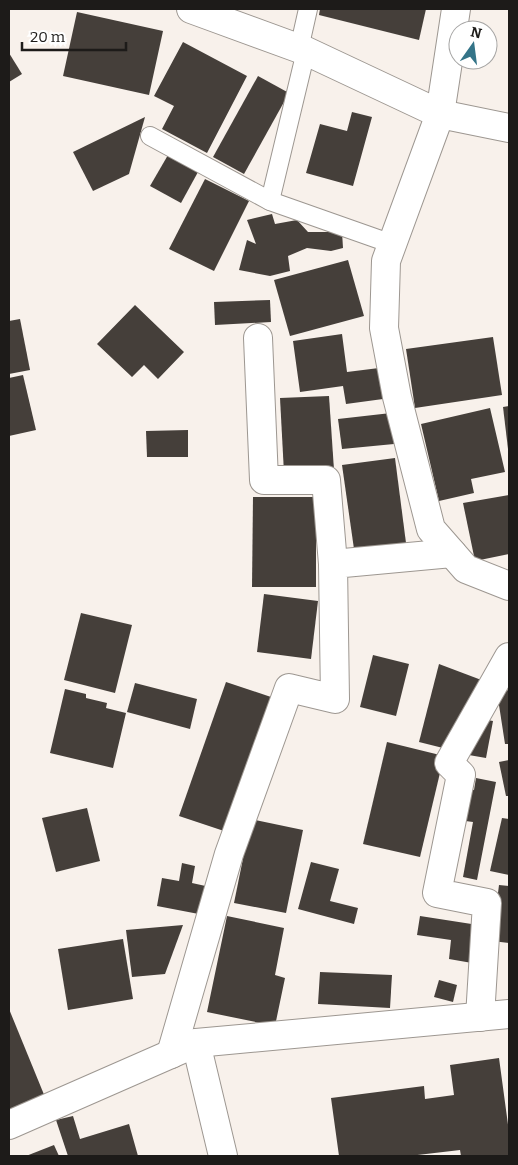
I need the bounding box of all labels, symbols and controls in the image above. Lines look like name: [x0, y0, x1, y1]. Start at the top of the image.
scale bar: [22, 20, 126, 52]
north arrow: [448, 20, 498, 70]
text: N: [469, 23, 484, 42]
text: 20 m: [30, 28, 66, 46]

